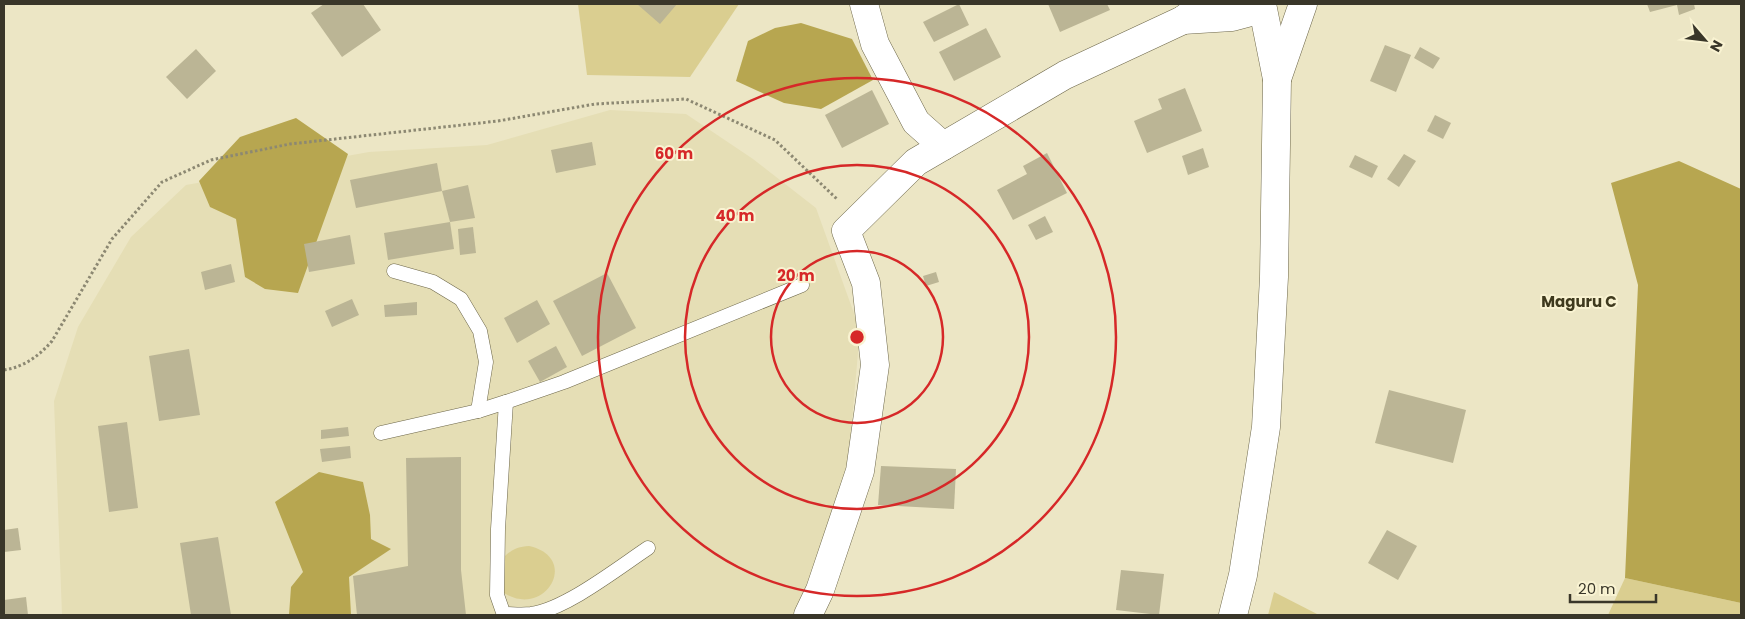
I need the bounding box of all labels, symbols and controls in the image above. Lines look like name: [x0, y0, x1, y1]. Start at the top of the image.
north arrow: [1680, 15, 1730, 65]
text: N: [1705, 37, 1728, 55]
text: 60 m: [655, 143, 693, 164]
text: 40 m: [715, 205, 755, 226]
text: 20 m: [777, 265, 815, 286]
district label: Maguru C: [1541, 291, 1617, 312]
centre of rings: [848, 328, 866, 346]
scale bar: [1570, 572, 1656, 604]
text: 20 m: [1578, 578, 1616, 599]

